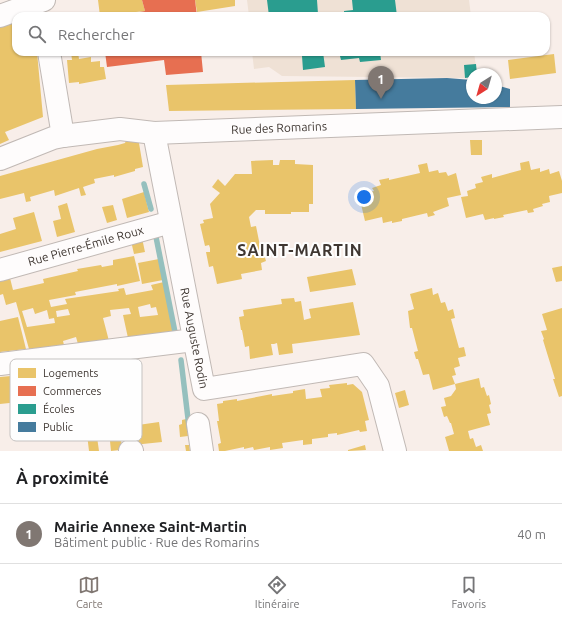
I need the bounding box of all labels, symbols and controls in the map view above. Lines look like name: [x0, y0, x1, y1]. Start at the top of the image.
search box: [12, 12, 550, 56]
icon: search: [26, 23, 48, 45]
text: Rechercher: [58, 26, 135, 43]
pin: 1: [368, 66, 394, 99]
north arrow: [466, 68, 502, 104]
street label: Rue des Romarins: [231, 119, 327, 136]
your location: [354, 187, 374, 207]
street label: Rue Pierre-Émile Roux: [26, 223, 145, 268]
district label: SAINT-MARTIN: [237, 241, 363, 259]
street label: Rue Auguste Rodin: [178, 286, 211, 390]
legend: [10, 359, 142, 441]
text: Logements: [43, 367, 99, 379]
text: Commerces: [43, 385, 102, 397]
text: Écoles: [43, 402, 75, 415]
text: Public: [43, 421, 73, 433]
text: À proximité: [16, 468, 109, 487]
text: Mairie Annexe Saint-Martin: [54, 518, 247, 535]
text: 1: [25, 527, 33, 541]
text: 40 m: [517, 527, 546, 541]
text: Bâtiment public · Rue des Romarins: [54, 535, 259, 549]
tab: Carte: [76, 574, 103, 610]
tab: Itinéraire: [255, 574, 300, 610]
tab: Favoris: [452, 574, 486, 610]

